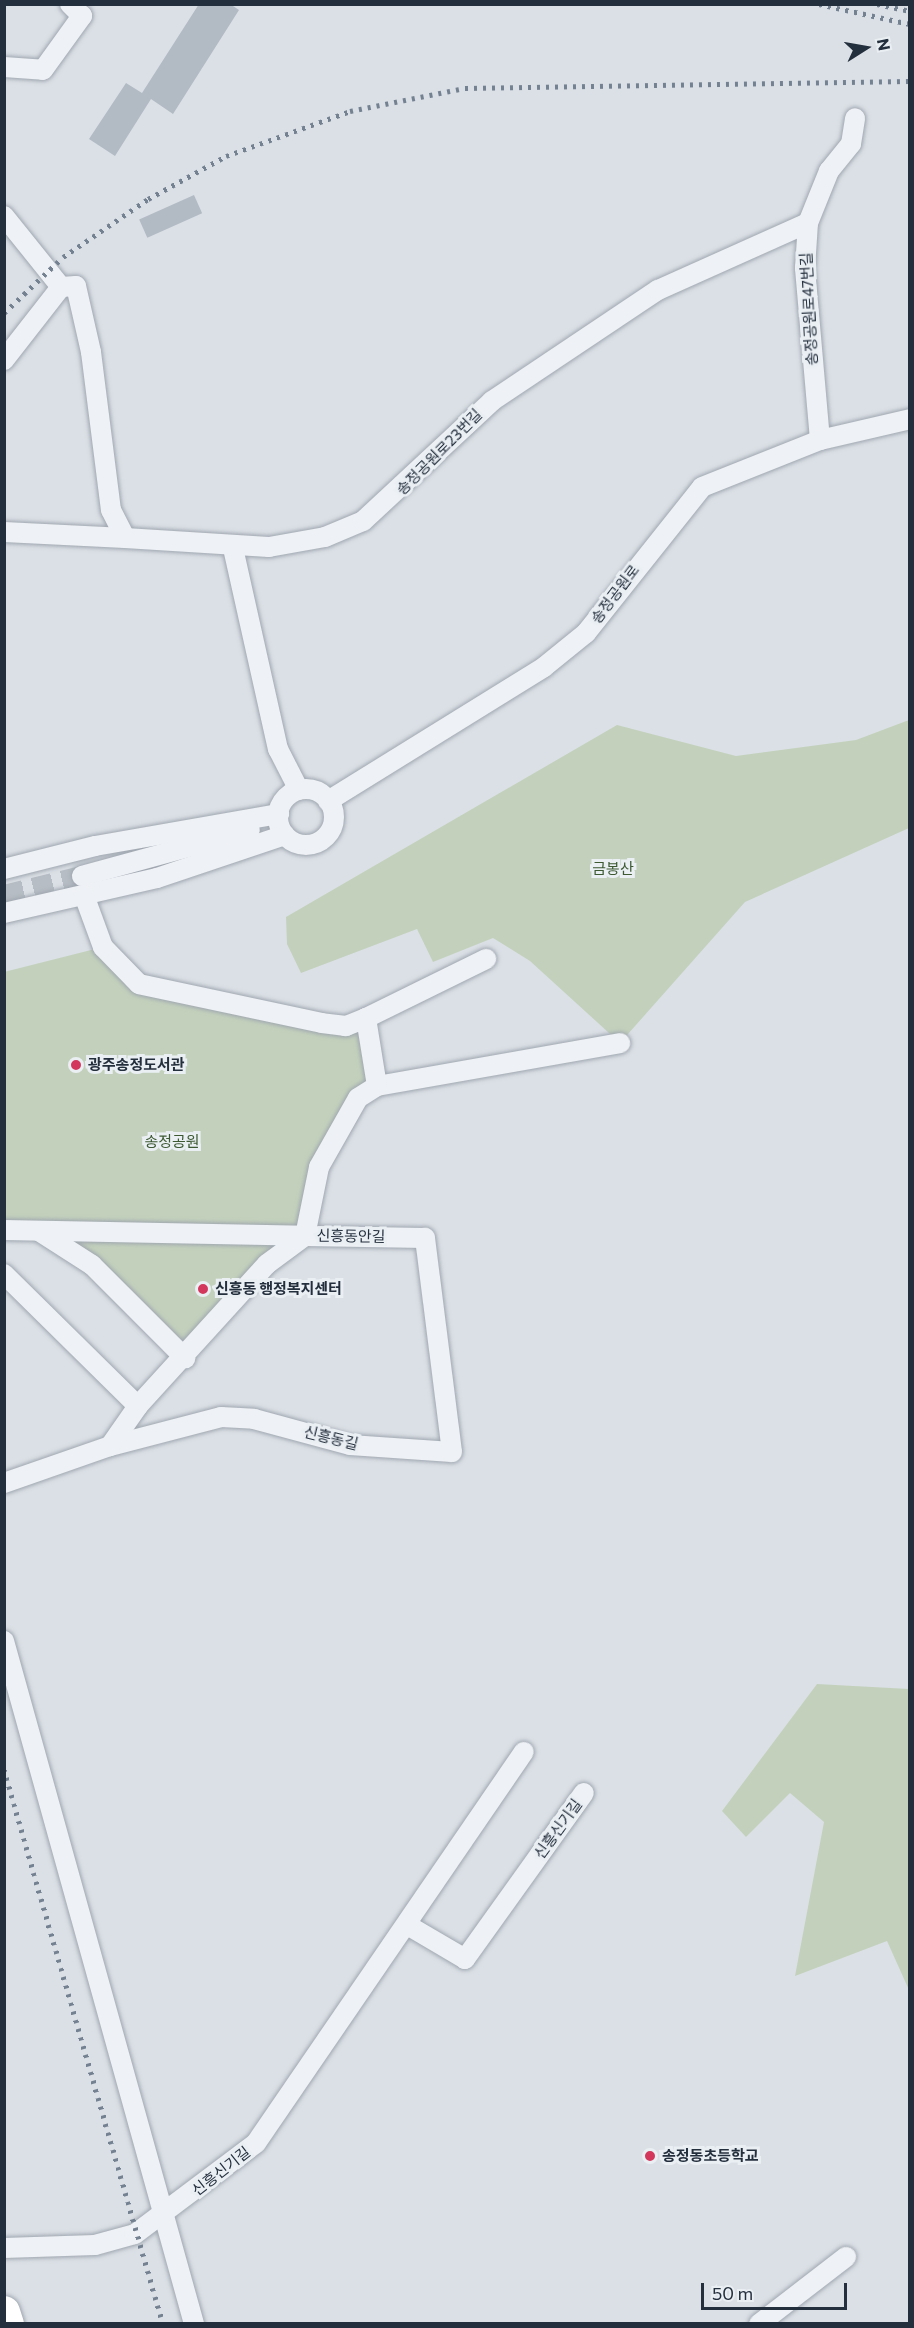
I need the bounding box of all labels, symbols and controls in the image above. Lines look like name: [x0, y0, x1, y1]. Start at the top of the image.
north arrow: [836, 18, 896, 78]
text: N: [874, 37, 895, 52]
street label: 송정공원로47번길: [797, 252, 821, 366]
street label: 송정공원로23번길: [393, 406, 485, 498]
street label: 송정공원로: [587, 561, 643, 627]
park label: 금봉산: [592, 860, 634, 878]
place label: 광주송정도서관: [88, 1056, 185, 1074]
marker: 광주송정도서관: [69, 1058, 83, 1072]
park label: 송정공원: [144, 1133, 200, 1151]
street label: 신흥동안길: [316, 1226, 386, 1246]
place label: 신흥동 행정복지센터: [215, 1280, 342, 1298]
marker: 신흥동 행정복지센터: [196, 1282, 210, 1296]
street label: 신흥동길: [302, 1423, 360, 1453]
street label: 신흥신기길: [530, 1796, 586, 1862]
street label: 신흥신기길: [188, 2143, 254, 2199]
place label: 송정동초등학교: [662, 2147, 759, 2165]
marker: 송정동초등학교: [643, 2149, 657, 2163]
scale bar: [704, 2271, 850, 2309]
text: 50 m: [712, 2282, 753, 2304]

